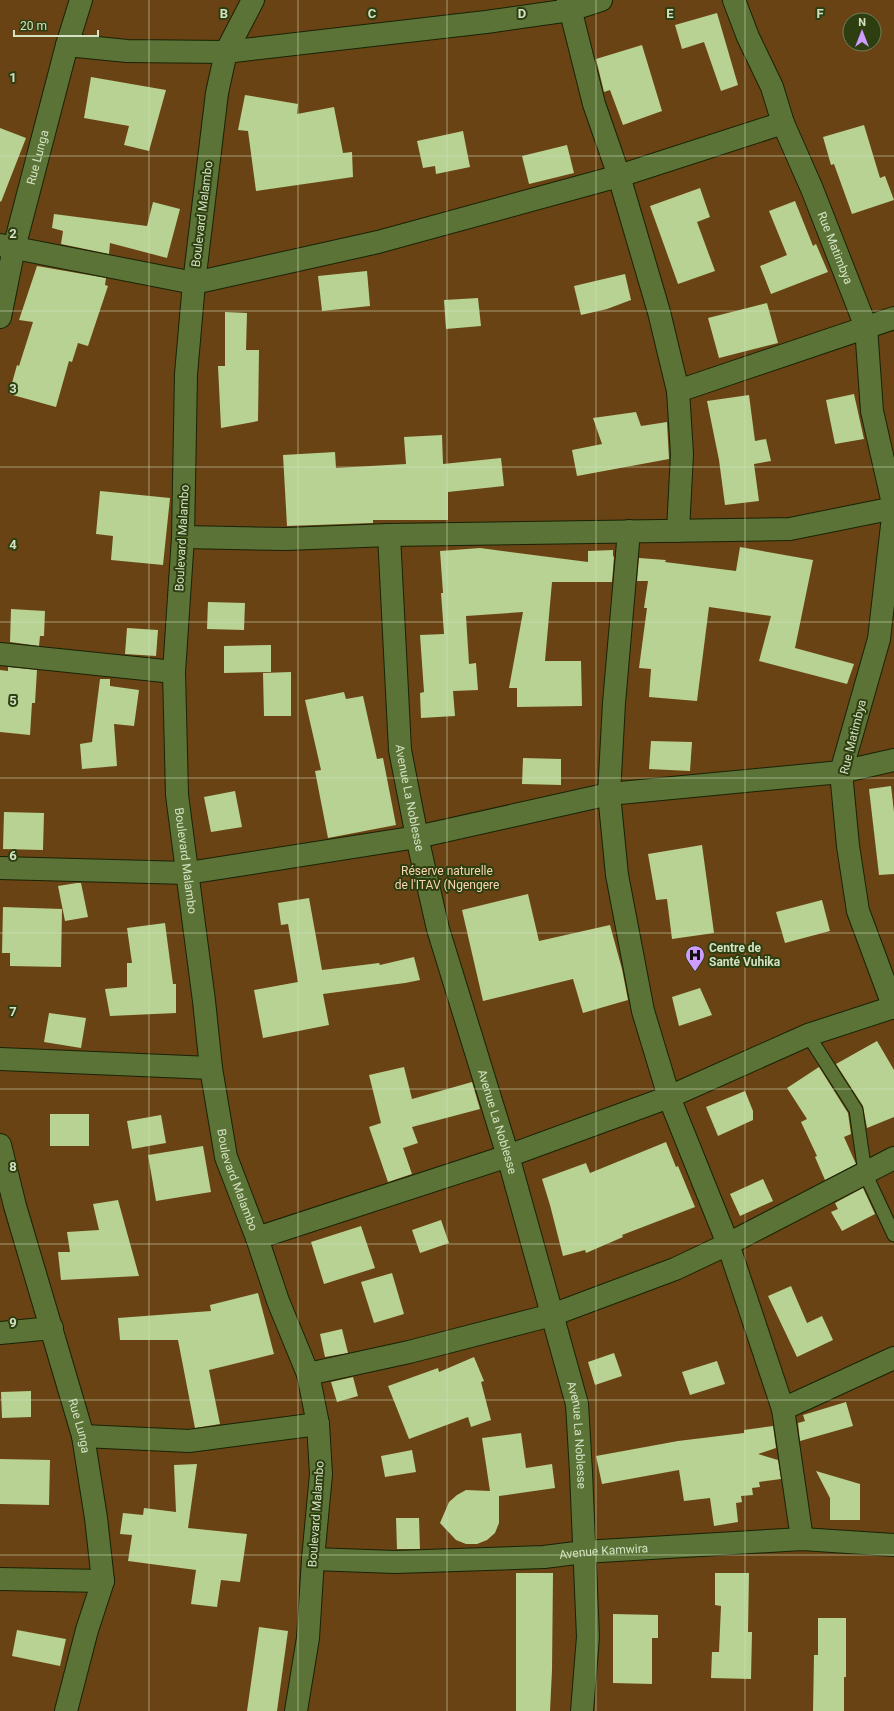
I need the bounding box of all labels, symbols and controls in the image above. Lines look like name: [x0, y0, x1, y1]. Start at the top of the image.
text: B: [220, 6, 228, 21]
text: C: [368, 6, 377, 21]
text: D: [518, 6, 526, 21]
text: E: [666, 6, 674, 21]
text: F: [816, 6, 824, 21]
scale bar: [14, 12, 98, 38]
north arrow: [842, 12, 882, 52]
text: N: [858, 16, 866, 29]
text: 20 m: [20, 19, 47, 33]
text: 1: [9, 70, 17, 85]
street label: Rue Lunga: [24, 129, 52, 186]
street label: Boulevard Malambo: [189, 160, 215, 268]
street label: Rue Matimbya: [815, 210, 856, 286]
text: 2: [9, 226, 17, 241]
text: 3: [9, 381, 17, 396]
street label: Boulevard Malambo: [172, 484, 192, 592]
text: 4: [9, 537, 17, 552]
text: 5: [9, 693, 17, 708]
street label: Rue Matimbya: [837, 698, 869, 776]
street label: Avenue La Noblesse: [393, 744, 427, 853]
street label: Boulevard Malambo: [172, 807, 200, 915]
text: 6: [9, 848, 17, 863]
park label: Réserve naturelle de l'ITAV (Ngengere: [395, 864, 499, 892]
place label: Centre de Santé Vuhika: [709, 941, 781, 969]
hospital icon: Centre de Santé Vuhika: [684, 944, 706, 972]
text: 7: [9, 1004, 17, 1019]
street label: Avenue La Noblesse: [475, 1068, 520, 1176]
street label: Boulevard Malambo: [214, 1128, 261, 1233]
text: 8: [9, 1159, 17, 1174]
text: 9: [9, 1315, 17, 1330]
street label: Avenue La Noblesse: [564, 1379, 589, 1489]
street label: Rue Lunga: [65, 1397, 93, 1454]
street label: Boulevard Malambo: [305, 1460, 327, 1568]
street label: Avenue Kamwira: [558, 1541, 648, 1562]

